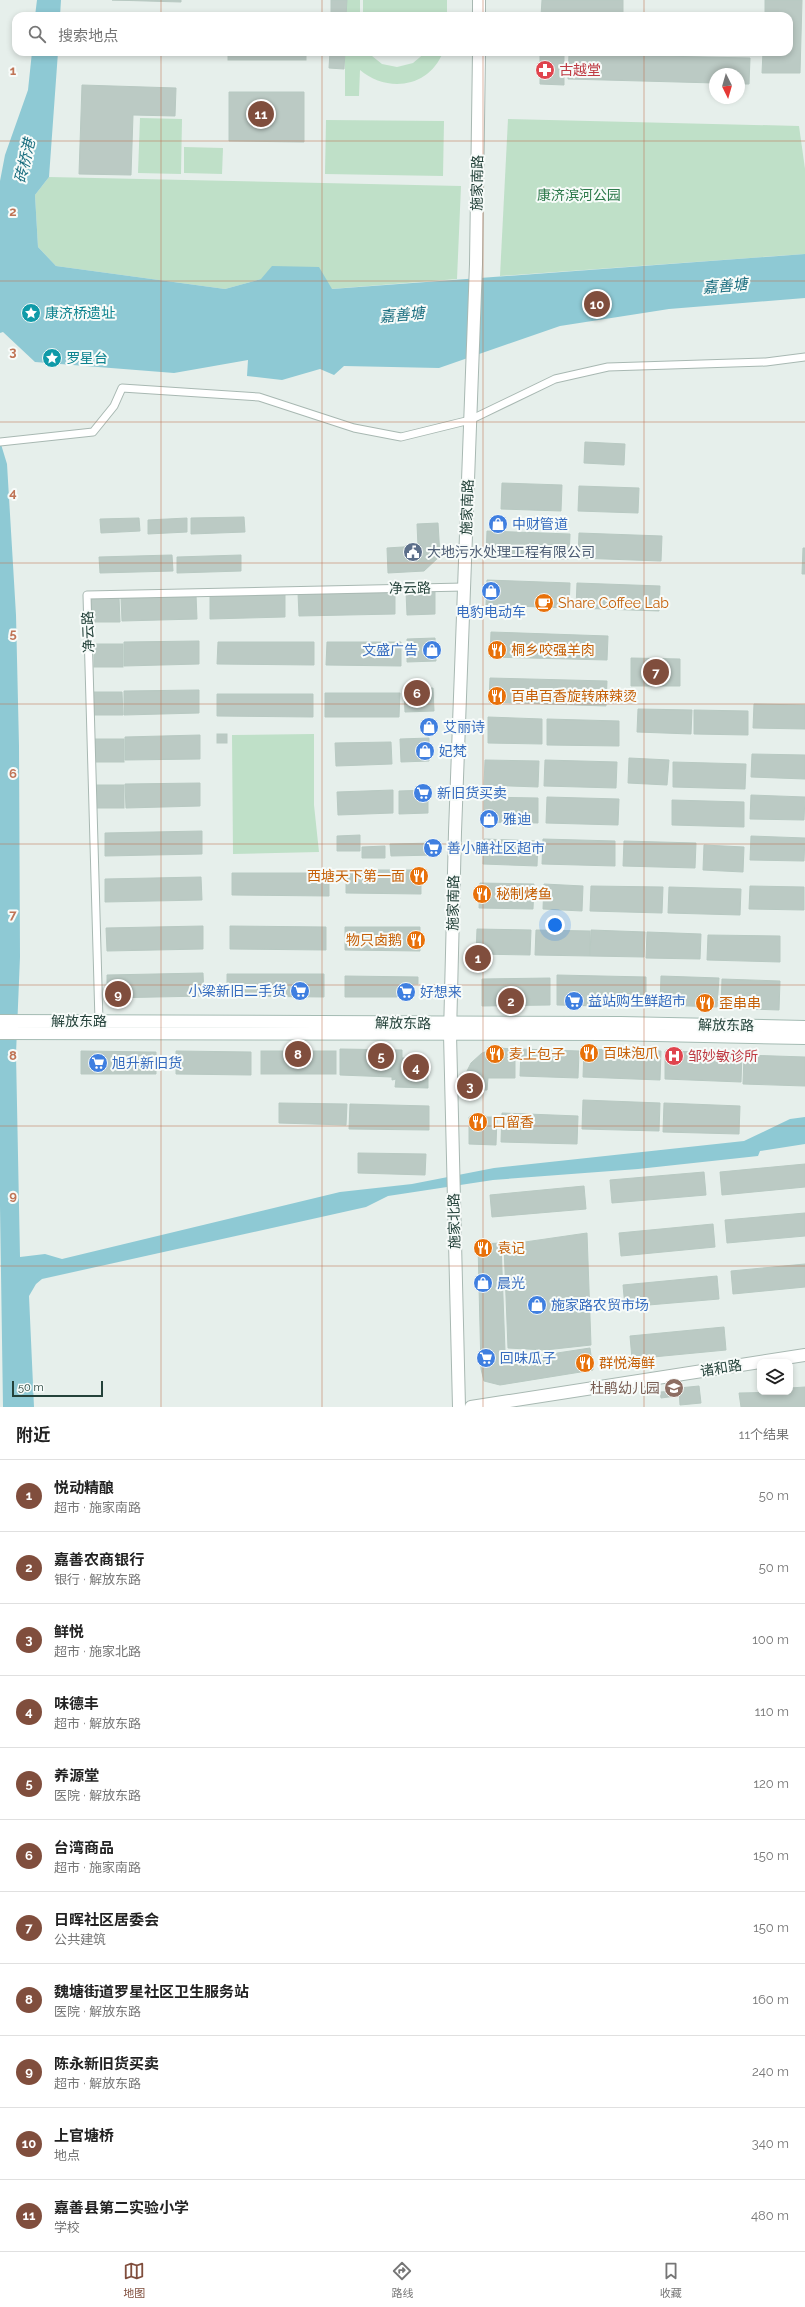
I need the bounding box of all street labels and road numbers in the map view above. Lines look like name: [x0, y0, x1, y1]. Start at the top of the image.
street label: 施家南路: [469, 155, 485, 211]
street label: 施家南路: [458, 479, 476, 535]
street label: 净云路: [389, 580, 431, 596]
street label: 净云路: [79, 611, 97, 653]
street label: 施家南路: [445, 875, 461, 931]
street label: 解放东路: [51, 1013, 107, 1029]
street label: 解放东路: [375, 1015, 431, 1031]
street label: 解放东路: [698, 1017, 754, 1033]
street label: 施家北路: [446, 1193, 462, 1249]
street label: 诸和路: [699, 1357, 743, 1379]

